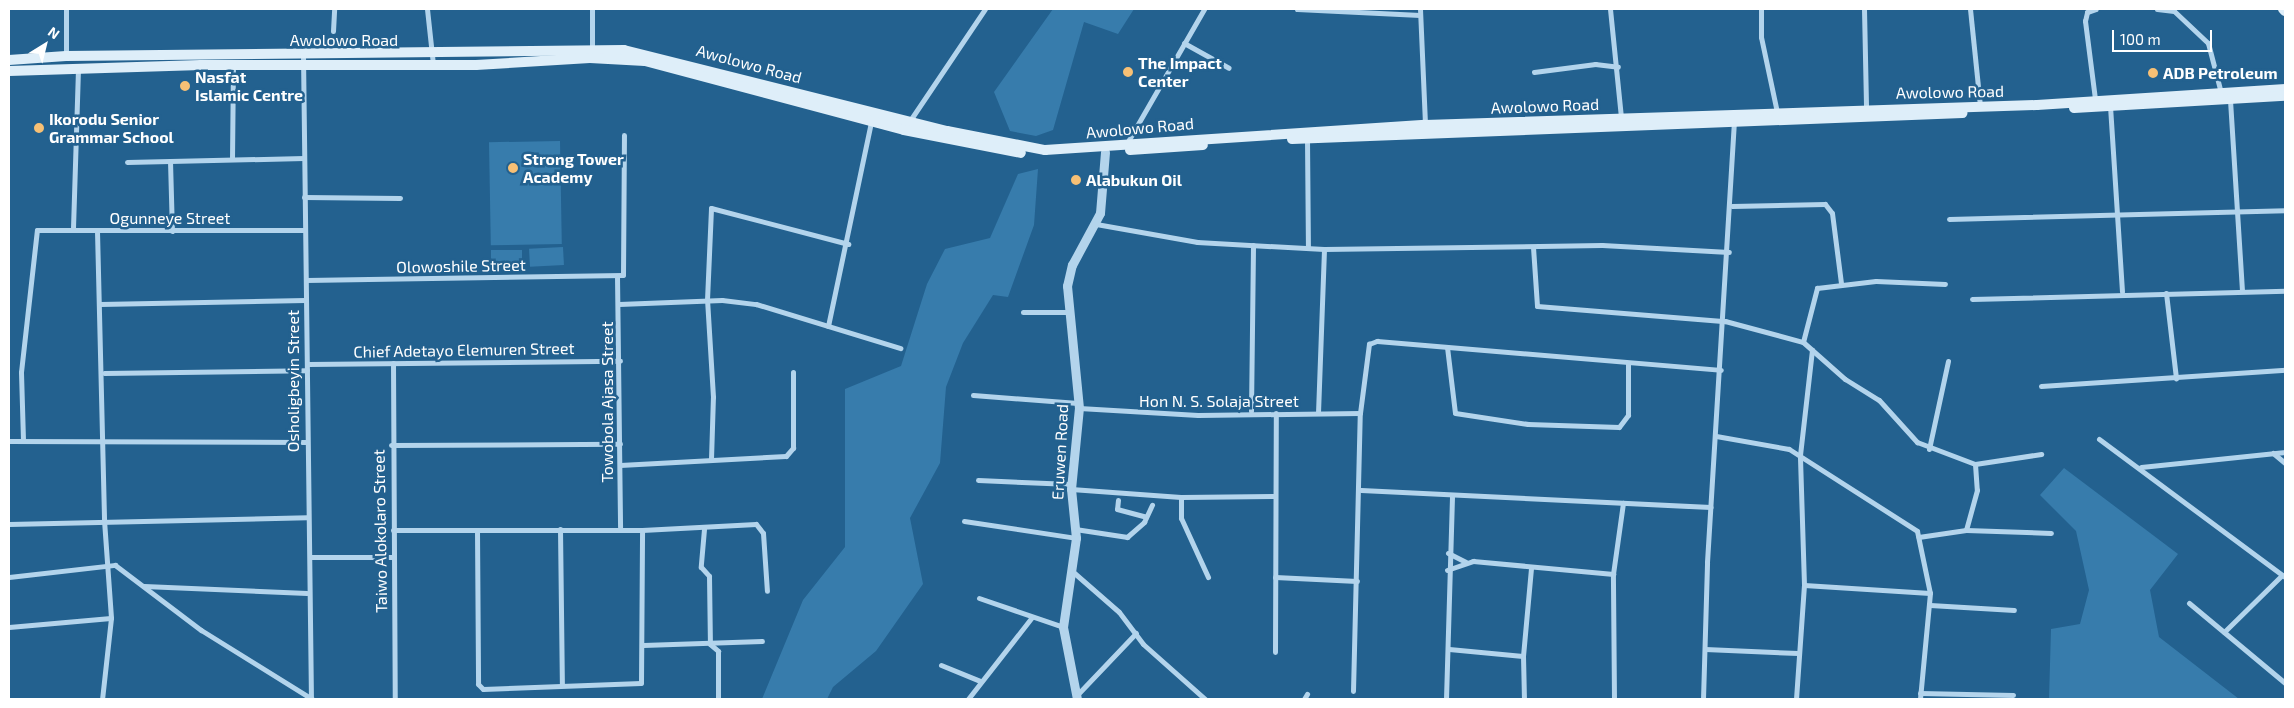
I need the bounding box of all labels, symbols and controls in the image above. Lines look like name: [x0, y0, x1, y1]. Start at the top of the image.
north arrow: [20, 20, 70, 70]
scale bar: [2114, 20, 2214, 52]
text: N: [45, 23, 63, 42]
street label: Awolowo Road: [290, 30, 398, 50]
text: 100 m: [2120, 30, 2161, 48]
street label: Awolowo Road: [694, 41, 804, 87]
place label: The Impact Center: [1138, 53, 1222, 91]
place label: ADB Petroleum: [2163, 63, 2277, 83]
marker: The Impact Center: [1122, 66, 1134, 78]
place label: Nasfat Islamic Centre: [195, 67, 303, 105]
marker: ADB Petroleum: [2147, 67, 2159, 79]
marker: Nasfat Islamic Centre: [179, 80, 191, 92]
street label: Awolowo Road: [1896, 81, 2004, 103]
street label: Awolowo Road: [1490, 95, 1600, 117]
place label: Ikorodu Senior Grammar School: [49, 109, 174, 147]
street label: Awolowo Road: [1085, 114, 1195, 142]
marker: Ikorodu Senior Grammar School: [33, 122, 45, 134]
place label: Strong Tower Academy: [523, 149, 624, 187]
marker: Strong Tower Academy: [507, 162, 519, 174]
place label: Alabukun Oil: [1086, 170, 1182, 190]
marker: Alabukun Oil: [1070, 174, 1082, 186]
street label: Ogunneye Street: [110, 208, 230, 228]
street label: Olowoshile Street: [396, 255, 526, 277]
street label: Osholigbeyin Street: [283, 310, 303, 452]
street label: Towobola Ajasa Street: [597, 321, 617, 483]
street label: Chief Adetayo Elemuren Street: [353, 338, 575, 362]
street label: Hon N. S. Solaja Street: [1139, 391, 1299, 411]
street label: Eruwen Road: [1048, 404, 1072, 500]
street label: Taiwo Alokolaro Street: [369, 449, 391, 613]

